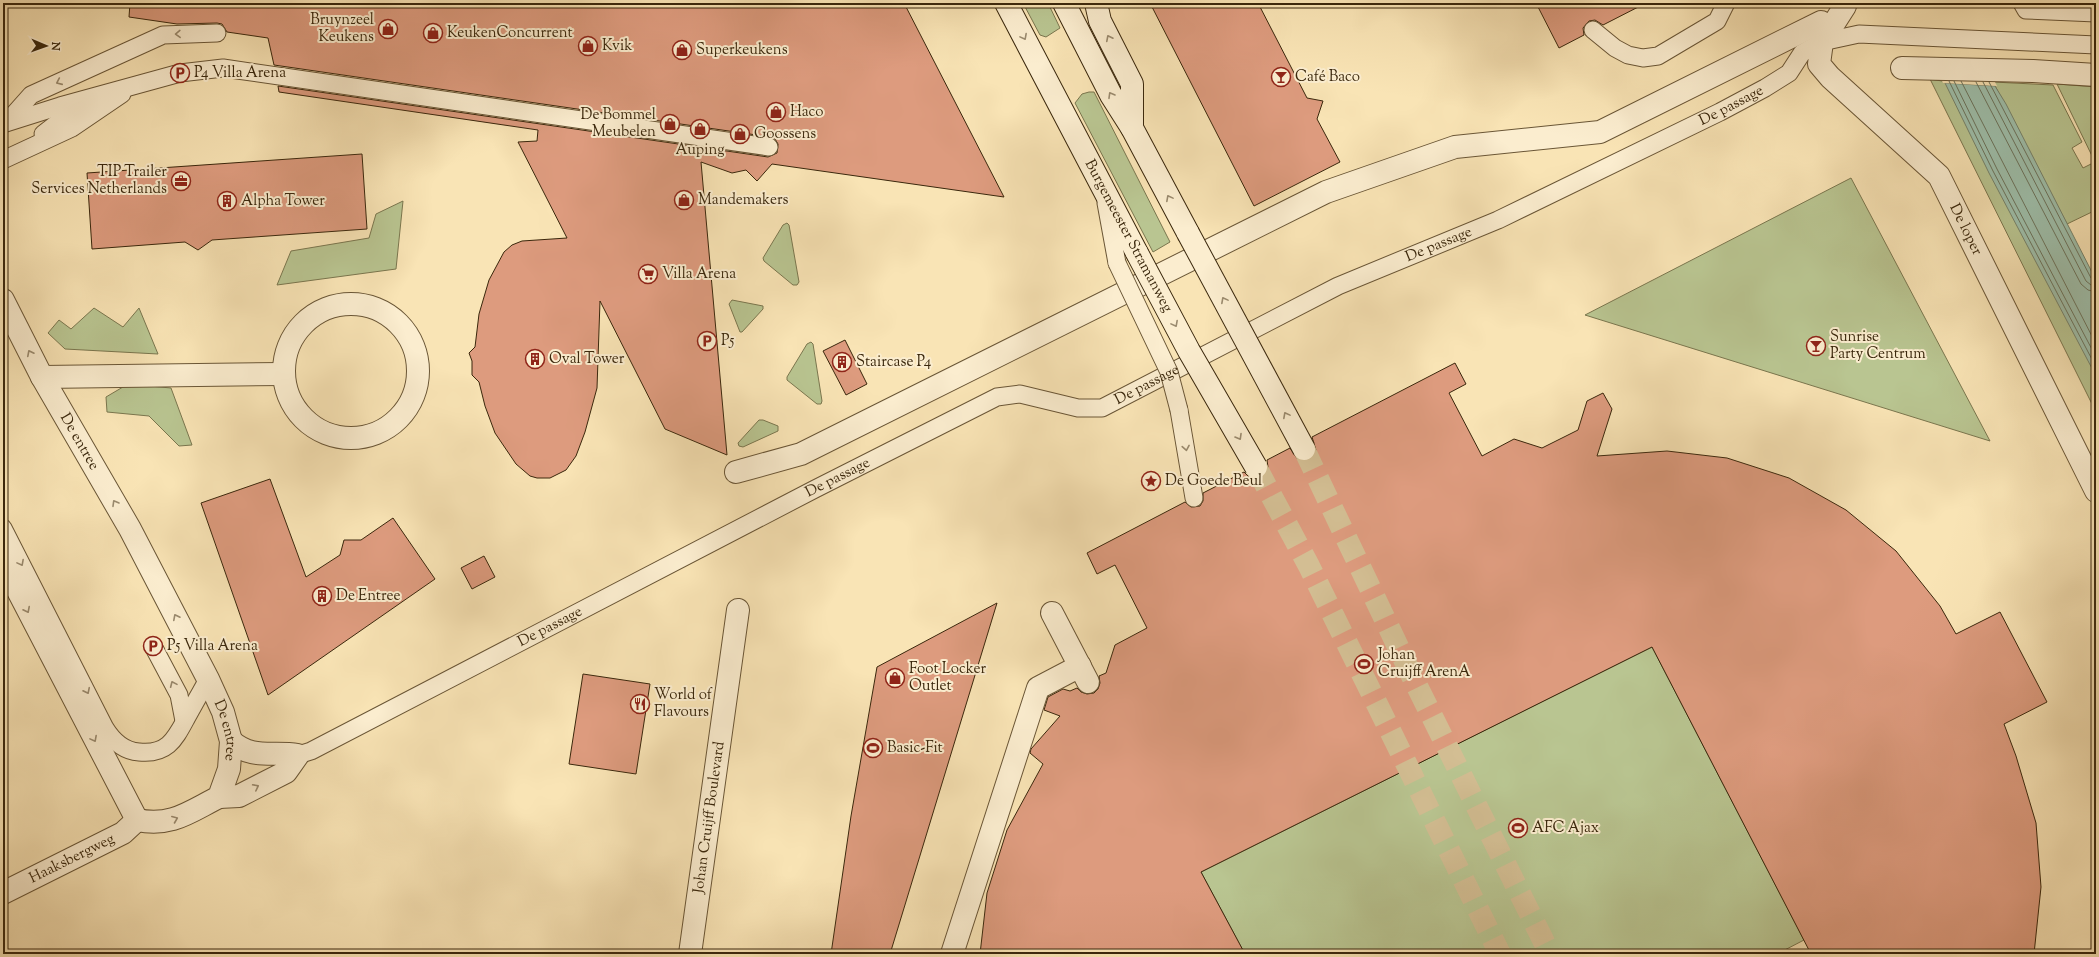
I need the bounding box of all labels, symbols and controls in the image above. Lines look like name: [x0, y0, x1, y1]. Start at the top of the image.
place label: Bruynzeel Keukens: [310, 10, 374, 48]
shop icon: Bruynzeel Keukens: [377, 18, 399, 40]
shop icon: KeukenConcurrent: [422, 22, 444, 44]
place label: KeukenConcurrent: [447, 23, 573, 44]
north arrow: [26, 26, 66, 66]
one-way arrow: [175, 30, 181, 39]
one-way arrow: [1019, 33, 1026, 41]
shop icon: Kvik: [577, 35, 599, 57]
one-way arrow: [1106, 35, 1114, 43]
place label: Kvik: [602, 36, 632, 57]
shop icon: Superkeukens: [671, 39, 693, 61]
place label: Superkeukens: [696, 40, 788, 61]
text: N: [47, 41, 63, 51]
parking icon: P4 Villa Arena: [169, 62, 191, 84]
place label: P4 Villa Arena: [194, 63, 286, 84]
bar icon: Café Baco: [1270, 66, 1292, 88]
place label: Café Baco: [1295, 67, 1360, 88]
one-way arrow: [55, 77, 63, 85]
street label: De passage: [1696, 80, 1767, 131]
one-way arrow: [1108, 92, 1115, 99]
shop icon: Haco: [765, 101, 787, 123]
place label: Haco: [790, 102, 824, 123]
place label: De Bommel Meubelen: [581, 105, 656, 143]
shop icon: De Bommel Meubelen: [659, 113, 681, 135]
shop icon: Auping: [689, 118, 711, 140]
shop icon: Goossens: [729, 123, 751, 145]
place label: Goossens: [754, 124, 816, 145]
place label: Auping: [676, 140, 724, 161]
street label: Burgemeester Stramanweg: [1079, 156, 1177, 316]
place label: TIP Trailer Services Netherlands: [31, 162, 167, 200]
office icon: TIP Trailer Services Netherlands: [170, 170, 192, 192]
shop icon: Mandemakers: [673, 189, 695, 211]
building icon: Alpha Tower: [216, 190, 238, 212]
place label: Mandemakers: [698, 190, 789, 211]
place label: Alpha Tower: [241, 191, 325, 212]
one-way arrow: [1167, 195, 1174, 203]
street label: De loper: [1944, 200, 1988, 259]
street label: De passage: [1402, 221, 1475, 268]
supermarket icon: Villa Arena: [637, 263, 659, 285]
place label: Villa Arena: [662, 264, 736, 285]
one-way arrow: [1221, 297, 1229, 304]
one-way arrow: [1170, 320, 1178, 328]
place label: Sunrise Party Centrum: [1830, 327, 1926, 365]
parking icon: P5: [696, 330, 718, 352]
place label: P5: [721, 331, 734, 352]
bar icon: Sunrise Party Centrum: [1805, 335, 1827, 357]
building icon: Oval Tower: [524, 348, 546, 370]
place label: Oval Tower: [549, 349, 625, 370]
one-way arrow: [27, 350, 35, 357]
building icon: Staircase P4: [831, 351, 853, 373]
place label: Staircase P4: [856, 352, 932, 373]
street label: De passage: [1111, 359, 1183, 410]
street label: De entree: [55, 409, 104, 474]
one-way arrow: [1283, 411, 1290, 419]
one-way arrow: [1235, 433, 1242, 441]
one-way arrow: [1181, 445, 1189, 451]
street label: De passage: [802, 452, 874, 503]
place icon: De Goede Beul: [1140, 470, 1162, 492]
place label: De Goede Beul: [1165, 471, 1262, 492]
one-way arrow: [112, 499, 119, 507]
one-way arrow: [16, 559, 24, 566]
building icon: De Entree: [311, 585, 333, 607]
place label: De Entree: [336, 586, 401, 607]
street label: De passage: [514, 601, 586, 652]
one-way arrow: [22, 606, 30, 613]
one-way arrow: [173, 614, 181, 622]
parking icon: P5 Villa Arena: [142, 635, 164, 657]
place label: P5 Villa Arena: [167, 636, 258, 657]
place label: Johan Cruijff ArenA: [1377, 645, 1470, 683]
sports icon: Johan Cruijff ArenA: [1353, 653, 1375, 675]
place label: Foot Locker Outlet: [909, 659, 987, 697]
shop icon: Foot Locker Outlet: [884, 667, 906, 689]
one-way arrow: [170, 681, 178, 688]
place label: World of Flavours: [654, 685, 713, 723]
one-way arrow: [82, 687, 90, 695]
restaurant icon: World of Flavours: [629, 693, 651, 715]
street label: De entree: [208, 696, 241, 762]
one-way arrow: [89, 735, 97, 742]
sports icon: Basic-Fit: [862, 737, 884, 759]
place label: Basic-Fit: [887, 738, 943, 759]
street label: Johan Cruijff Boulevard: [688, 740, 730, 896]
one-way arrow: [252, 784, 259, 792]
one-way arrow: [171, 815, 178, 823]
sports icon: AFC Ajax: [1507, 817, 1529, 839]
place label: AFC Ajax: [1532, 818, 1599, 839]
street label: Haaksbergweg: [26, 828, 118, 889]

